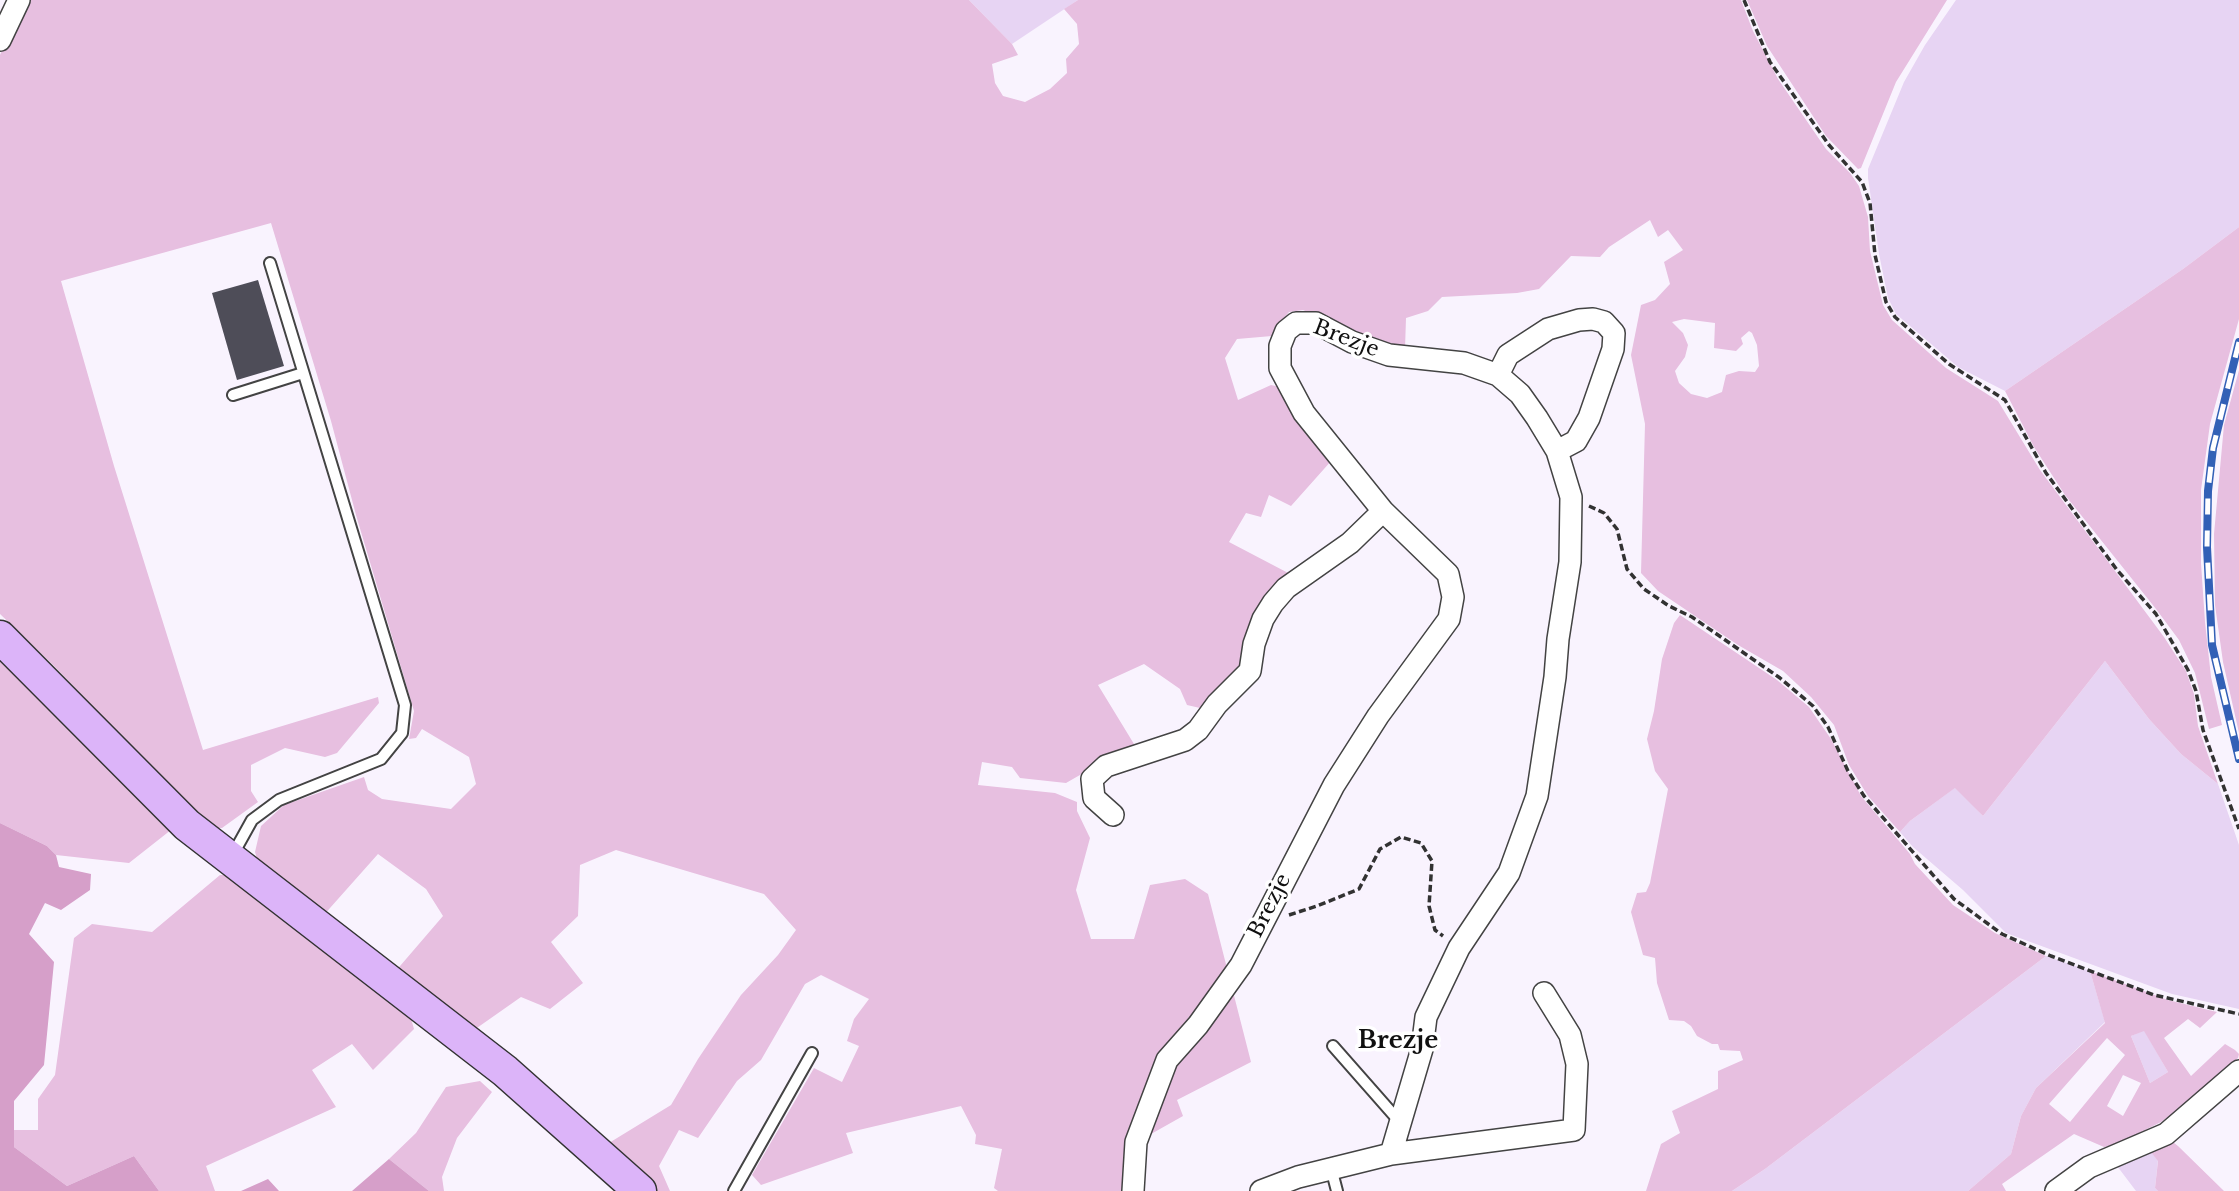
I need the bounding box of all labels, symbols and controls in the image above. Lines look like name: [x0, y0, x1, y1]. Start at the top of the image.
street label: Brezje: [1310, 315, 1382, 363]
street label: Brezje: [1243, 870, 1297, 942]
district label: Brezje: [1358, 1027, 1438, 1055]

